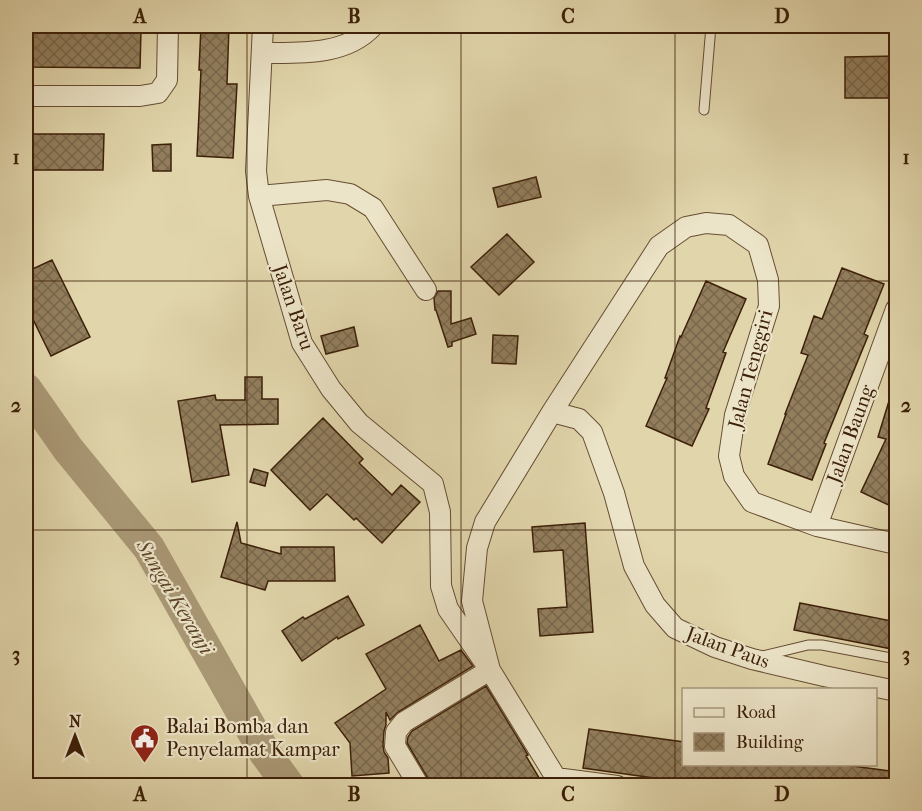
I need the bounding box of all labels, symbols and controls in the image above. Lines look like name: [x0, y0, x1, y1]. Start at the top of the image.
text: A: [132, 5, 148, 28]
text: B: [347, 5, 361, 28]
text: C: [561, 5, 575, 28]
text: D: [774, 5, 790, 28]
text: 1: [12, 146, 20, 169]
text: 1: [902, 146, 910, 169]
street label: Jalan Baru: [267, 259, 319, 354]
street label: Jalan Tenggiri: [723, 307, 777, 433]
street label: Jalan Baung: [821, 382, 879, 488]
text: 2: [11, 394, 21, 417]
text: 2: [901, 394, 911, 417]
water label: Sungai Keranji: [131, 534, 220, 660]
street label: Jalan Paus: [681, 621, 773, 673]
text: 3: [12, 643, 20, 666]
text: 3: [902, 643, 910, 666]
legend: [682, 688, 877, 766]
text: Road: [736, 702, 776, 723]
north arrow: [45, 706, 105, 766]
text: N: [69, 712, 82, 731]
place label: Balai Bomba dan Penyelamat Kampar: [166, 715, 340, 761]
public building icon: Balai Bomba dan Penyelamat Kampar: [129, 722, 161, 764]
text: Building: [736, 732, 804, 753]
text: A: [132, 783, 148, 806]
text: B: [347, 783, 361, 806]
text: C: [561, 783, 575, 806]
text: D: [774, 783, 790, 806]

